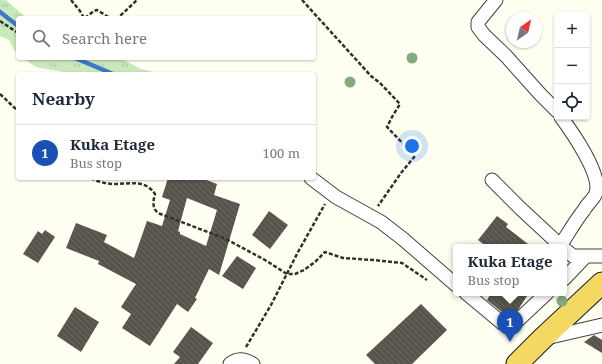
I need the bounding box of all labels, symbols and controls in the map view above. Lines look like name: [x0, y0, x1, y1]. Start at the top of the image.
north arrow: [506, 12, 542, 48]
map controls: [554, 12, 590, 120]
button: +: [554, 12, 590, 48]
search box: [16, 16, 316, 60]
icon: search: [30, 27, 52, 49]
text: Search here: [62, 28, 147, 48]
button: −: [554, 48, 590, 84]
button: locate: [554, 84, 590, 120]
text: Nearby: [32, 87, 95, 110]
text: Kuka Etage: [70, 134, 155, 154]
your location: [402, 136, 422, 156]
text: 1: [41, 144, 49, 162]
text: 100 m: [263, 144, 300, 162]
text: Bus stop: [70, 154, 122, 172]
popup: [453, 244, 567, 296]
text: Kuka Etage: [467, 251, 553, 271]
text: Bus stop: [467, 271, 519, 289]
pin: 1: [497, 309, 523, 342]

